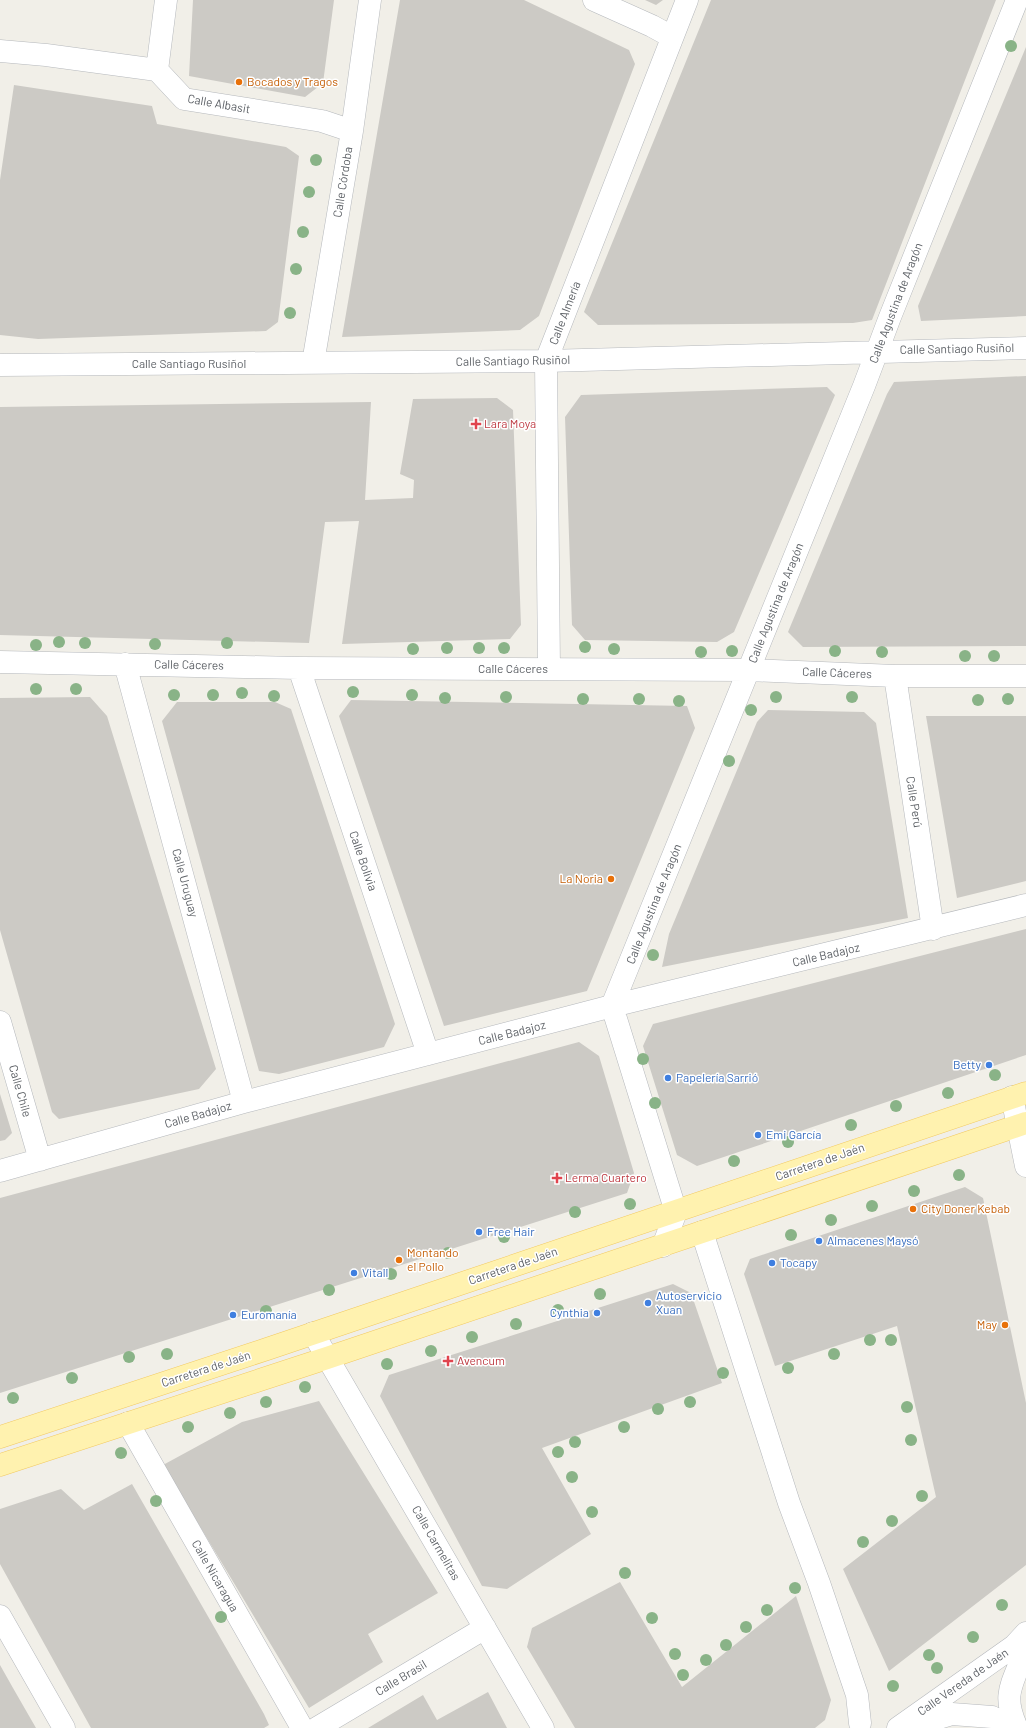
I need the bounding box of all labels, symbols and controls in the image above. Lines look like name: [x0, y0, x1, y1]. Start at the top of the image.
place label: Bocados y Tragos: [247, 74, 338, 88]
marker: Bocados y Tragos: [234, 77, 244, 87]
street label: Calle Albasit: [187, 91, 252, 115]
street label: Calle Córdoba: [330, 145, 355, 218]
street label: Calle Agustina de Aragón: [866, 240, 925, 365]
street label: Calle Almería: [546, 279, 583, 346]
street label: Calle Santiago Rusiñol: [900, 340, 1014, 356]
street label: Calle Santiago Rusiñol: [456, 352, 570, 368]
street label: Calle Santiago Rusiñol: [132, 356, 246, 370]
place label: Lara Moya: [484, 416, 536, 430]
marker: Lara Moya: [471, 419, 481, 429]
street label: Calle Agustina de Aragón: [745, 541, 806, 665]
street label: Calle Cáceres: [154, 656, 224, 672]
street label: Calle Cáceres: [478, 661, 548, 675]
street label: Calle Cáceres: [802, 664, 872, 680]
street label: Calle Perú: [904, 775, 926, 829]
street label: Calle Bolivia: [347, 829, 381, 892]
street label: Calle Agustina de Aragón: [623, 842, 684, 966]
street label: Calle Uruguay: [170, 847, 202, 919]
place label: La Noria: [559, 871, 603, 885]
marker: La Noria: [606, 874, 616, 884]
street label: Calle Badajoz: [791, 939, 861, 969]
street label: Calle Badajoz: [477, 1017, 547, 1047]
place label: Betty: [953, 1057, 981, 1071]
marker: Betty: [984, 1060, 994, 1070]
street label: Calle Chile: [7, 1063, 35, 1118]
place label: Papelería Sarrió: [676, 1070, 758, 1084]
marker: Papelería Sarrió: [663, 1073, 673, 1083]
street label: Calle Badajoz: [163, 1098, 233, 1130]
place label: Emi García: [766, 1127, 821, 1141]
marker: Emi García: [753, 1130, 763, 1140]
street label: Carretera de Jaén: [773, 1139, 866, 1183]
place label: Lerma Cuartero: [565, 1170, 647, 1184]
marker: Lerma Cuartero: [552, 1173, 562, 1183]
place label: City Doner Kebab: [921, 1201, 1010, 1215]
marker: City Doner Kebab: [908, 1204, 918, 1214]
place label: Free Hair: [487, 1224, 535, 1238]
marker: Free Hair: [474, 1227, 484, 1237]
place label: Almacenes Maysó: [827, 1233, 919, 1247]
marker: Almacenes Maysó: [814, 1236, 824, 1246]
street label: Carretera de Jaén: [466, 1243, 559, 1287]
place label: Montando el Pollo: [407, 1245, 459, 1273]
marker: Montando el Pollo: [394, 1255, 404, 1265]
place label: Tocapy: [780, 1255, 817, 1269]
marker: Tocapy: [767, 1258, 777, 1268]
place label: Vitall: [362, 1265, 388, 1279]
marker: Vitall: [349, 1268, 359, 1278]
place label: Autoservicio Xuan: [656, 1288, 722, 1316]
marker: Autoservicio Xuan: [643, 1298, 653, 1308]
place label: Cynthia: [550, 1305, 589, 1319]
place label: Euromanía: [241, 1307, 297, 1321]
marker: Cynthia: [592, 1308, 602, 1318]
marker: Euromanía: [228, 1310, 238, 1320]
place label: May: [977, 1317, 997, 1331]
marker: May: [1000, 1320, 1010, 1330]
street label: Carretera de Jaén: [159, 1347, 252, 1389]
place label: Avencum: [457, 1353, 505, 1367]
marker: Avencum: [442, 1355, 454, 1367]
street label: Calle Carmelitas: [410, 1503, 464, 1582]
street label: Calle Nicaragua: [190, 1537, 242, 1614]
street label: Calle Vereda de Jaén: [914, 1645, 1011, 1718]
street label: Calle Brasil: [372, 1656, 429, 1698]

